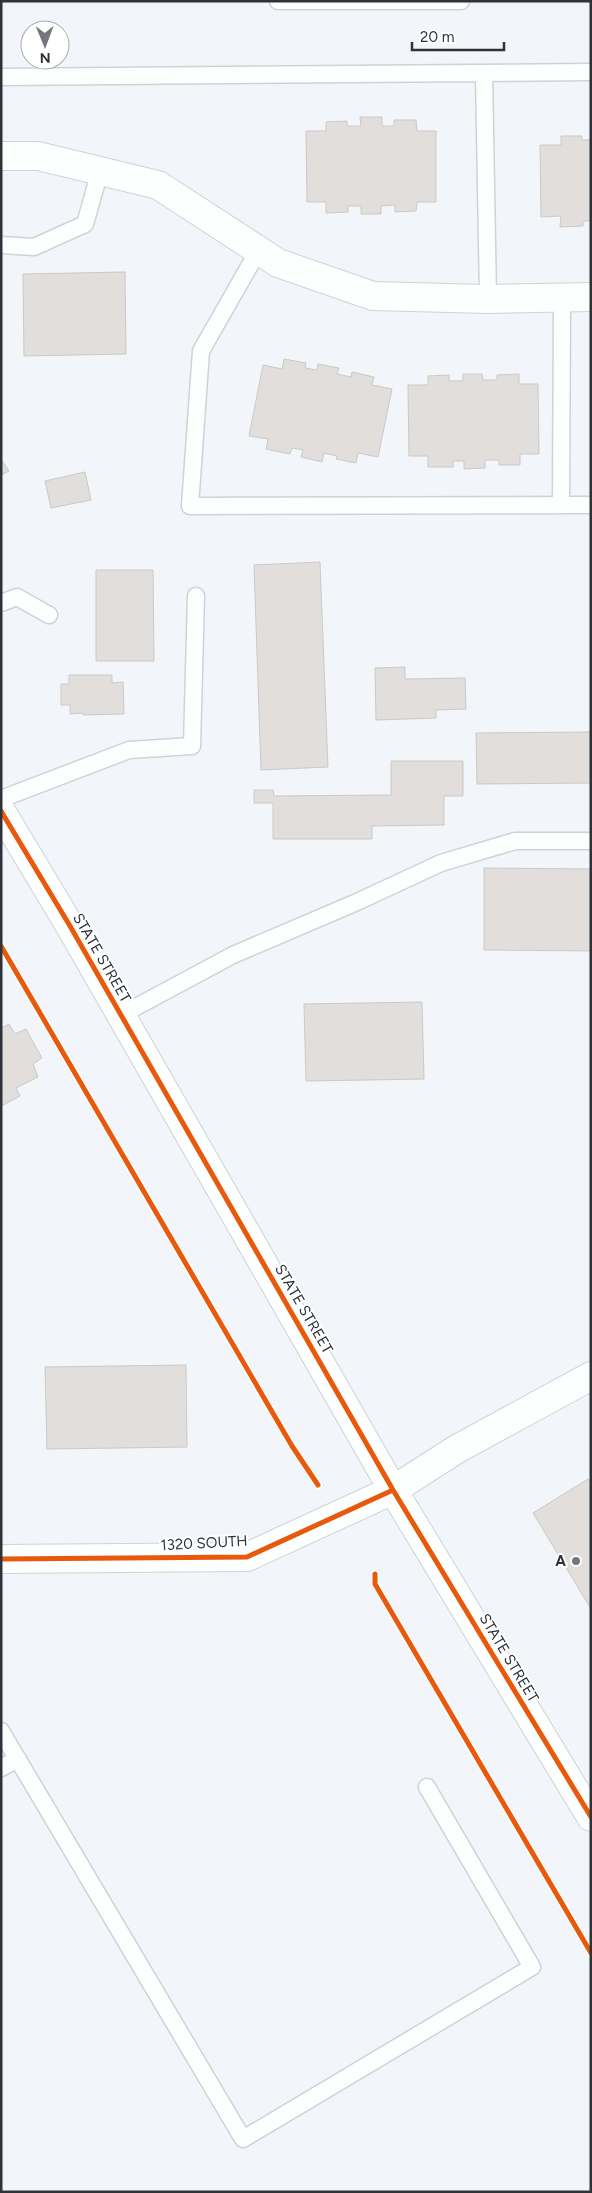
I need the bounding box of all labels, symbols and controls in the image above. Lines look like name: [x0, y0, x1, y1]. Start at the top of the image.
north arrow: [20, 20, 70, 70]
scale bar: [412, 20, 504, 52]
text: 20 m: [420, 28, 454, 46]
text: N: [40, 49, 51, 66]
street label: STATE STREET: [69, 910, 135, 1007]
street label: STATE STREET: [271, 1261, 337, 1358]
street label: 1320 SOUTH: [160, 1532, 248, 1554]
place label: A: [555, 1552, 566, 1570]
marker: A: [570, 1555, 582, 1567]
street label: STATE STREET: [475, 1610, 543, 1706]

